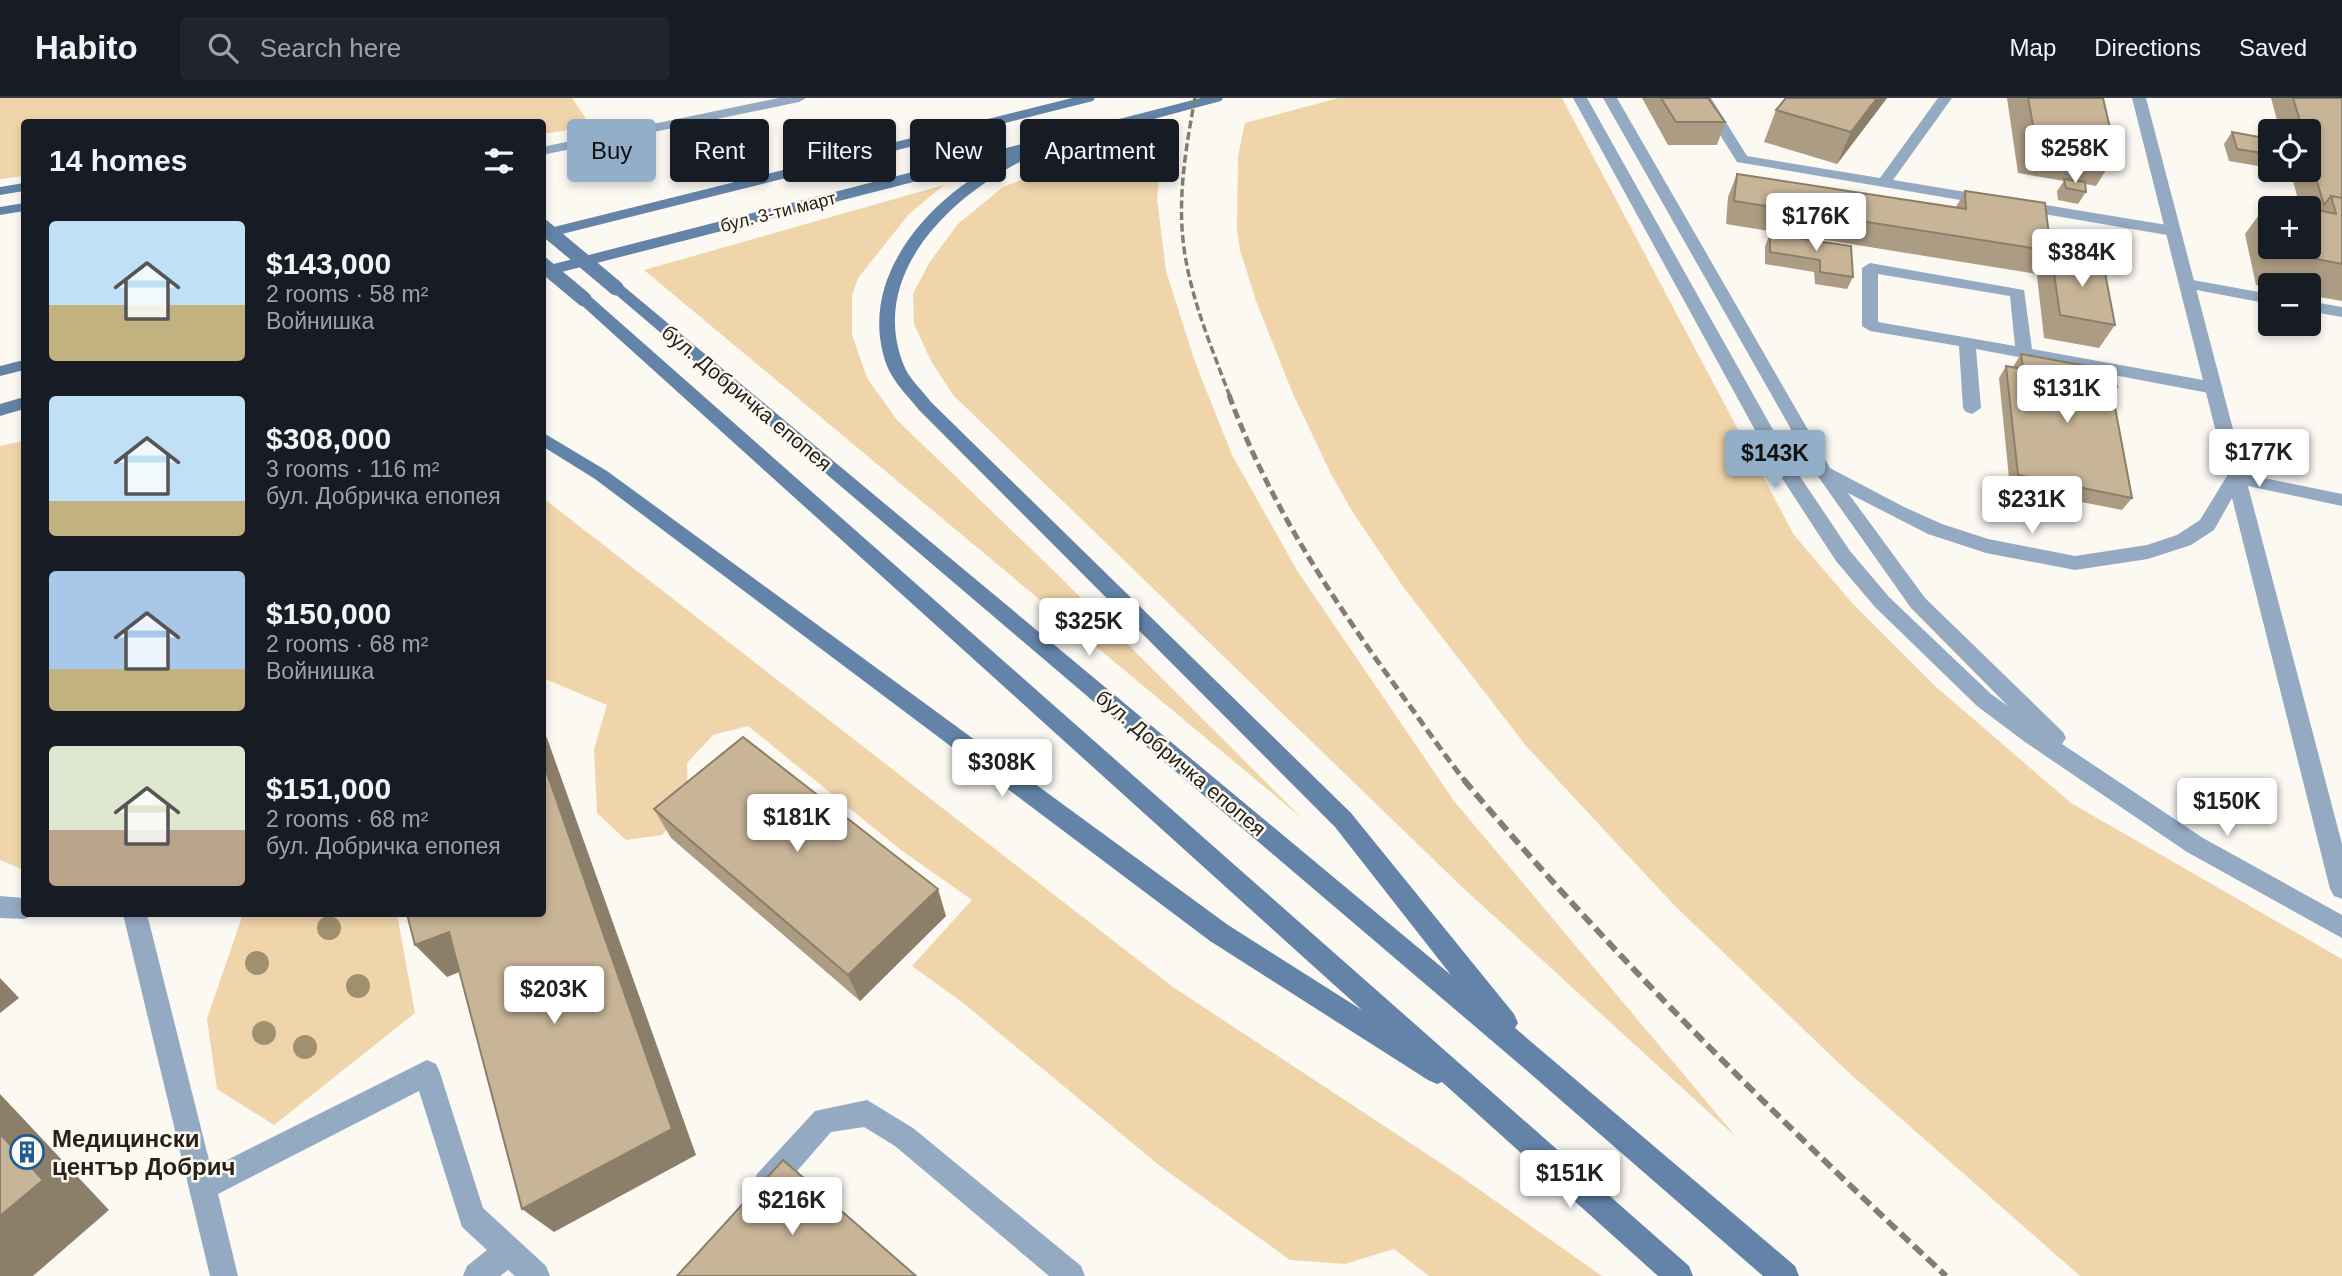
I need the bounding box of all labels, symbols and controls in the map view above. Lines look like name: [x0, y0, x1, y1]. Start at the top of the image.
search box: [180, 17, 670, 80]
text: Habito: [35, 29, 138, 66]
icon: search: [204, 29, 242, 67]
text: Search here: [260, 33, 401, 63]
text: Map: [2010, 34, 2056, 61]
text: Directions: [2094, 34, 2201, 61]
text: Saved: [2239, 34, 2307, 61]
chip: Buy: [567, 119, 656, 182]
chip: Rent: [670, 119, 769, 182]
chip: Filters: [783, 119, 896, 182]
chip: New: [910, 119, 1006, 182]
chip: Apartment: [1020, 119, 1179, 182]
map controls: [2258, 119, 2321, 336]
button: locate: [2258, 119, 2321, 182]
pin: $258K: [2026, 126, 2124, 185]
text: $258K: [2041, 135, 2109, 161]
icon: filters: [480, 142, 518, 180]
text: 14 homes: [49, 144, 187, 177]
street label: бул. 3-ти март: [718, 188, 838, 236]
pin: $176K: [1767, 194, 1865, 253]
button: +: [2258, 196, 2321, 259]
text: $176K: [1782, 203, 1850, 229]
pin: $384K: [2033, 230, 2131, 289]
text: $384K: [2048, 239, 2116, 265]
text: $143,000: [266, 247, 391, 280]
icon: home: [105, 249, 189, 333]
button: −: [2258, 273, 2321, 336]
text: 2 rooms · 58 m²: [266, 281, 428, 307]
text: Войнишка: [266, 308, 374, 334]
street label: бул. Добричка епопея: [658, 320, 836, 476]
pin: $131K: [2018, 366, 2116, 425]
text: $131K: [2033, 375, 2101, 401]
text: $308,000: [266, 422, 391, 455]
icon: home: [105, 424, 189, 508]
pin: $143K: [1726, 430, 1824, 490]
pin: $177K: [2210, 430, 2308, 489]
text: $177K: [2225, 439, 2293, 465]
text: $143K: [1741, 440, 1809, 466]
text: 3 rooms · 116 m²: [266, 456, 439, 482]
pin: $231K: [1983, 476, 2081, 536]
text: бул. Добричка епопея: [266, 483, 501, 509]
text: $231K: [1998, 486, 2066, 512]
text: $150,000: [266, 597, 391, 630]
pin: $325K: [1040, 598, 1138, 658]
icon: home: [105, 599, 189, 683]
text: $325K: [1055, 608, 1123, 634]
text: 2 rooms · 68 m²: [266, 631, 428, 657]
text: Войнишка: [266, 658, 374, 684]
street label: бул. Добричка епопея: [1092, 685, 1270, 841]
pin: $308K: [953, 740, 1051, 799]
text: $308K: [968, 749, 1036, 775]
text: $151,000: [266, 772, 391, 805]
icon: home: [105, 774, 189, 858]
pin: $150K: [2178, 778, 2276, 838]
text: $150K: [2193, 788, 2261, 814]
pin: $181K: [748, 794, 846, 854]
text: $181K: [763, 804, 831, 830]
text: 2 rooms · 68 m²: [266, 806, 428, 832]
text: бул. Добричка епопея: [266, 833, 501, 859]
pin: $203K: [505, 967, 603, 1026]
text: $203K: [520, 976, 588, 1002]
place label: Медицински център Добрич: [52, 1125, 235, 1180]
building icon: Медицински център Добрич: [8, 1133, 46, 1171]
pin: $151K: [1521, 1150, 1619, 1210]
text: $151K: [1536, 1160, 1604, 1186]
pin: $216K: [743, 1178, 841, 1237]
text: $216K: [758, 1187, 826, 1213]

